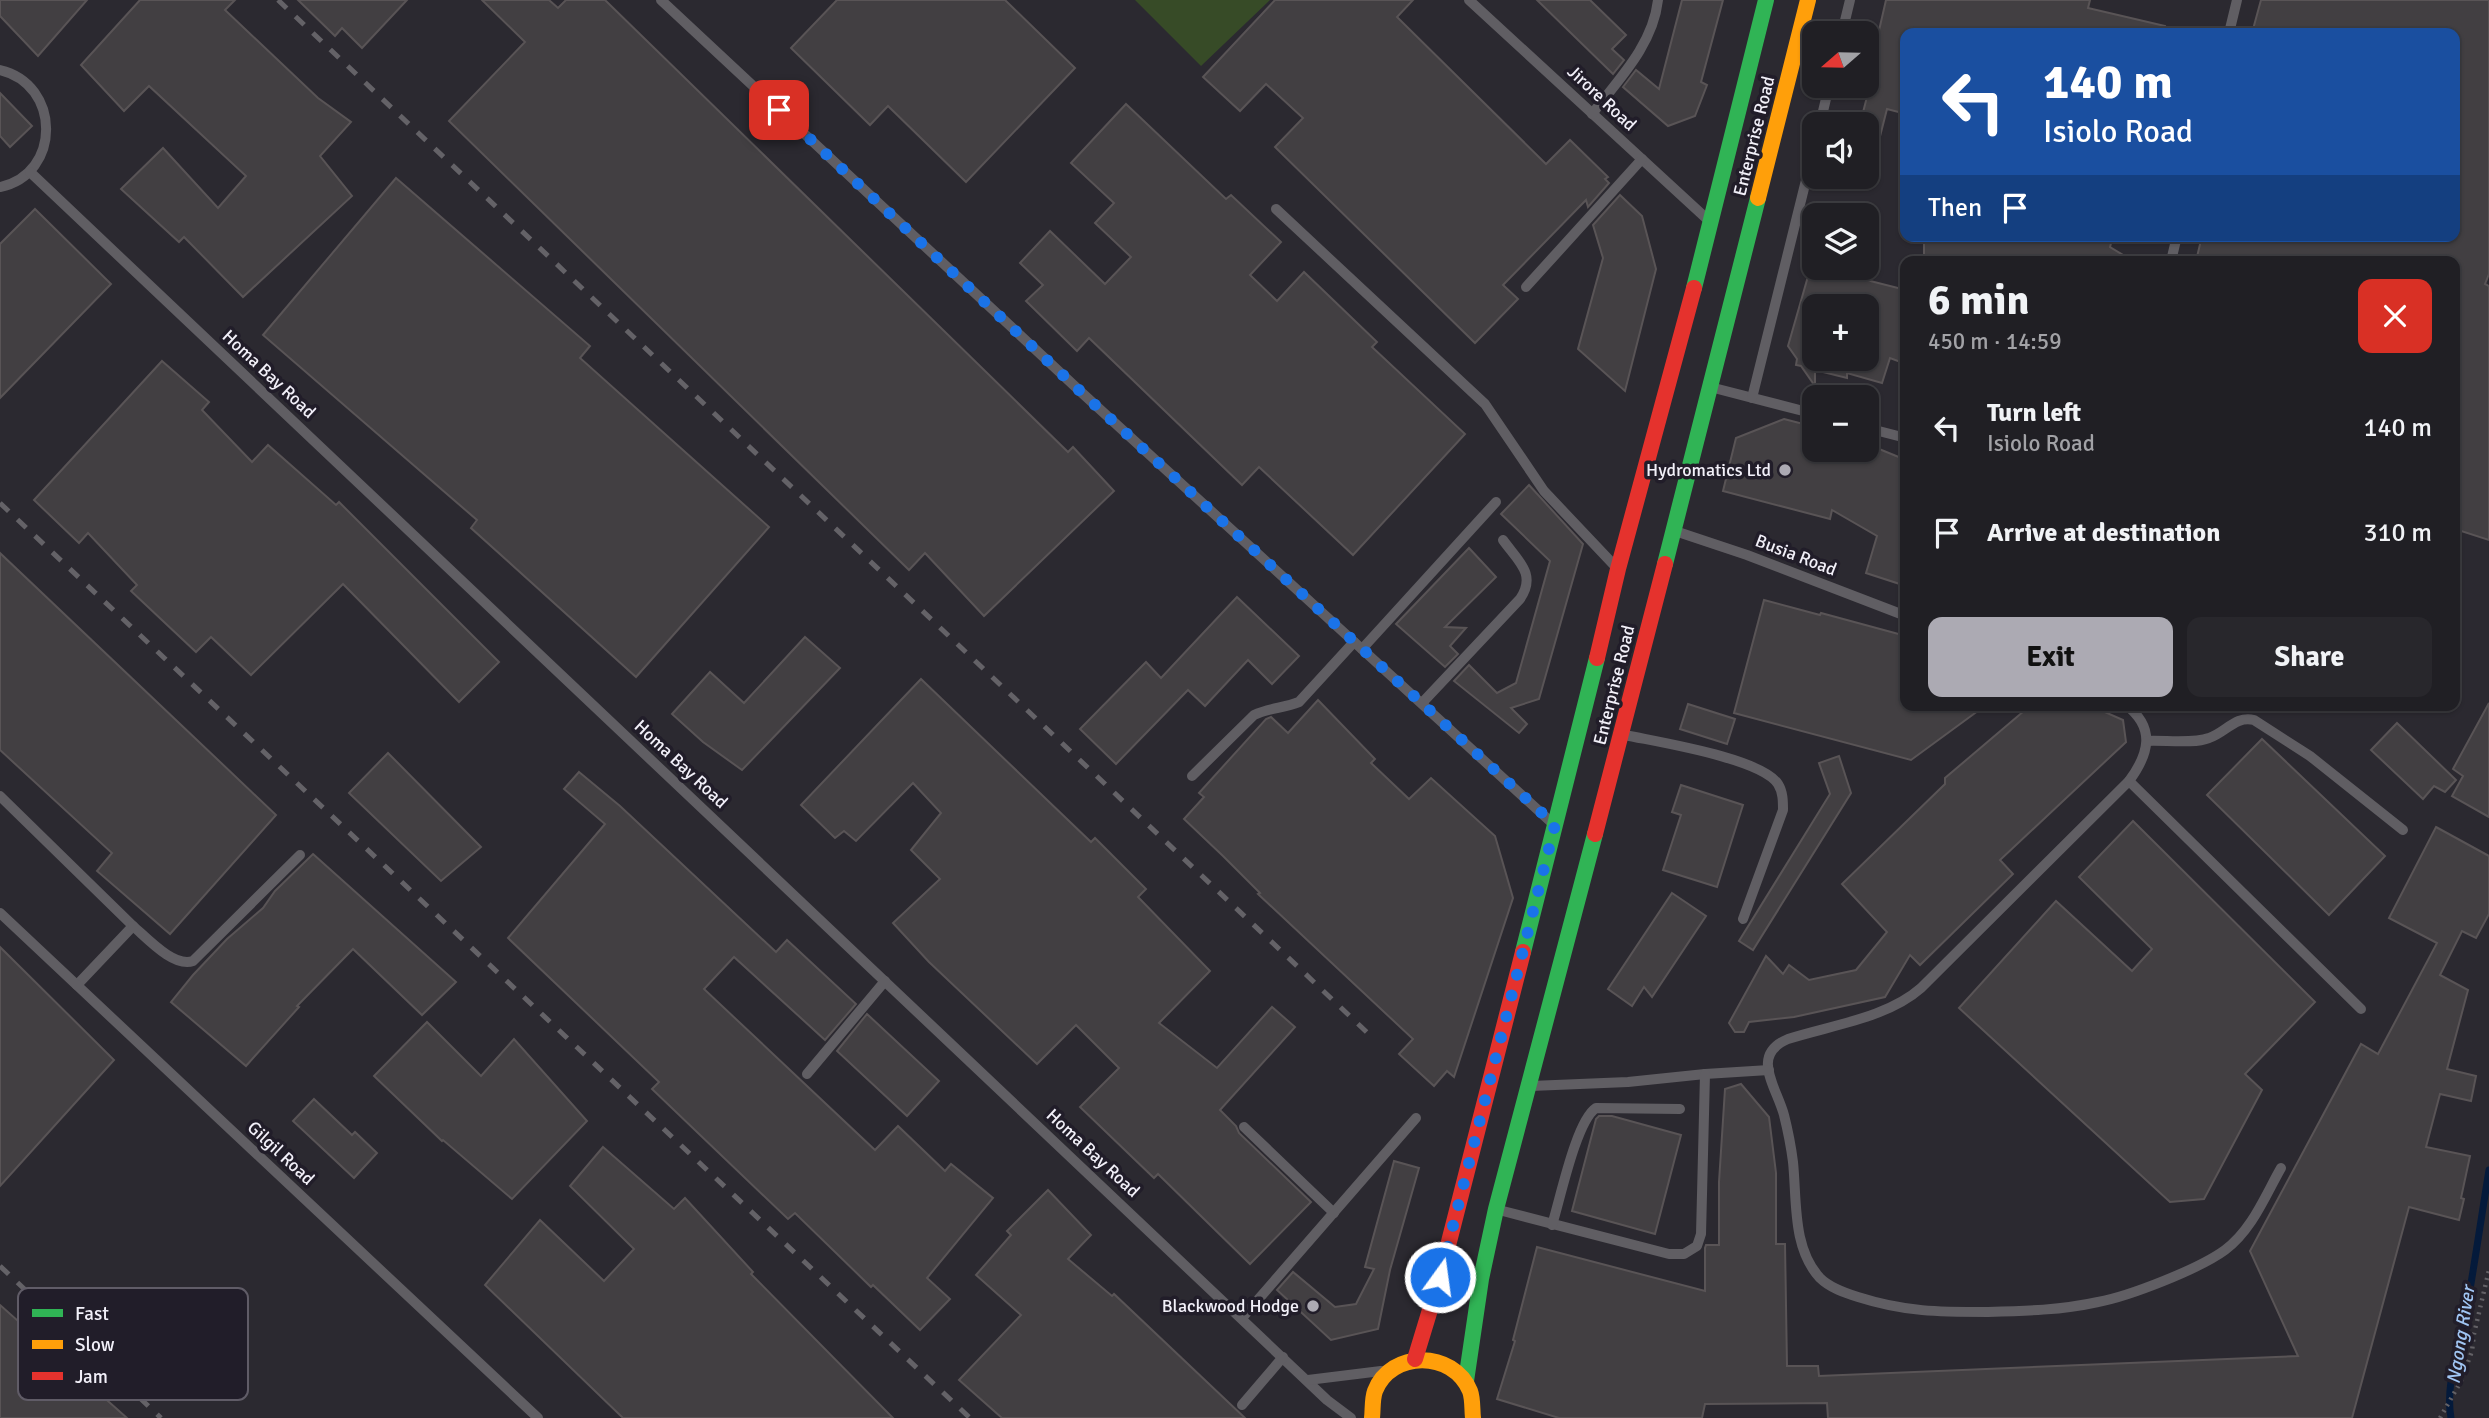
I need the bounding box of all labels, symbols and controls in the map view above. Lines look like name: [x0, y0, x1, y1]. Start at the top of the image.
north arrow: [1802, 21, 1880, 98]
map controls: [1802, 21, 1879, 462]
text: 140 m: [2043, 52, 2173, 112]
icon: left: [1928, 56, 2019, 147]
street label: Jirore Road: [1563, 61, 1641, 135]
street label: Enterprise Road: [1729, 74, 1779, 198]
pin: [749, 80, 809, 140]
icon: arrive: [760, 91, 798, 129]
button: sound: [1802, 112, 1879, 189]
text: Isiolo Road: [2043, 112, 2193, 151]
icon: arrive: [1996, 189, 2034, 227]
text: Then: [1928, 192, 1982, 224]
button: layers: [1802, 203, 1879, 280]
text: 6 min: [1928, 275, 2029, 326]
button: close: [2358, 279, 2432, 353]
button: +: [1802, 294, 1879, 371]
street label: Homa Bay Road: [218, 325, 320, 423]
text: 450 m · 14:59: [1928, 327, 2062, 356]
button: −: [1802, 385, 1879, 462]
text: Turn left: [1987, 397, 2081, 429]
icon: left: [1928, 409, 1966, 447]
text: 140 m: [2363, 412, 2432, 444]
text: Isiolo Road: [1987, 429, 2095, 458]
place label: Hydromatics Ltd: [1646, 459, 1771, 481]
marker: Hydromatics Ltd: [1777, 462, 1793, 478]
icon: arrive: [1928, 514, 1966, 552]
text: Arrive at destination: [1987, 517, 2220, 549]
text: 310 m: [2363, 517, 2432, 549]
street label: Busia Road: [1752, 529, 1840, 581]
button: Exit: [1928, 617, 2173, 697]
button: Share: [2187, 617, 2432, 697]
street label: Enterprise Road: [1589, 623, 1639, 747]
street label: Homa Bay Road: [630, 715, 732, 813]
street label: Homa Bay Road: [1042, 1104, 1144, 1202]
street label: Gilgil Road: [243, 1116, 319, 1190]
position arrow: [1403, 1240, 1477, 1314]
water label: Ngong River: [2441, 1281, 2481, 1386]
legend: [18, 1288, 248, 1400]
place label: Blackwood Hodge: [1162, 1295, 1299, 1317]
marker: Blackwood Hodge: [1305, 1298, 1321, 1314]
text: Fast: [75, 1302, 109, 1326]
text: Slow: [75, 1333, 115, 1357]
text: Jam: [75, 1365, 108, 1389]

